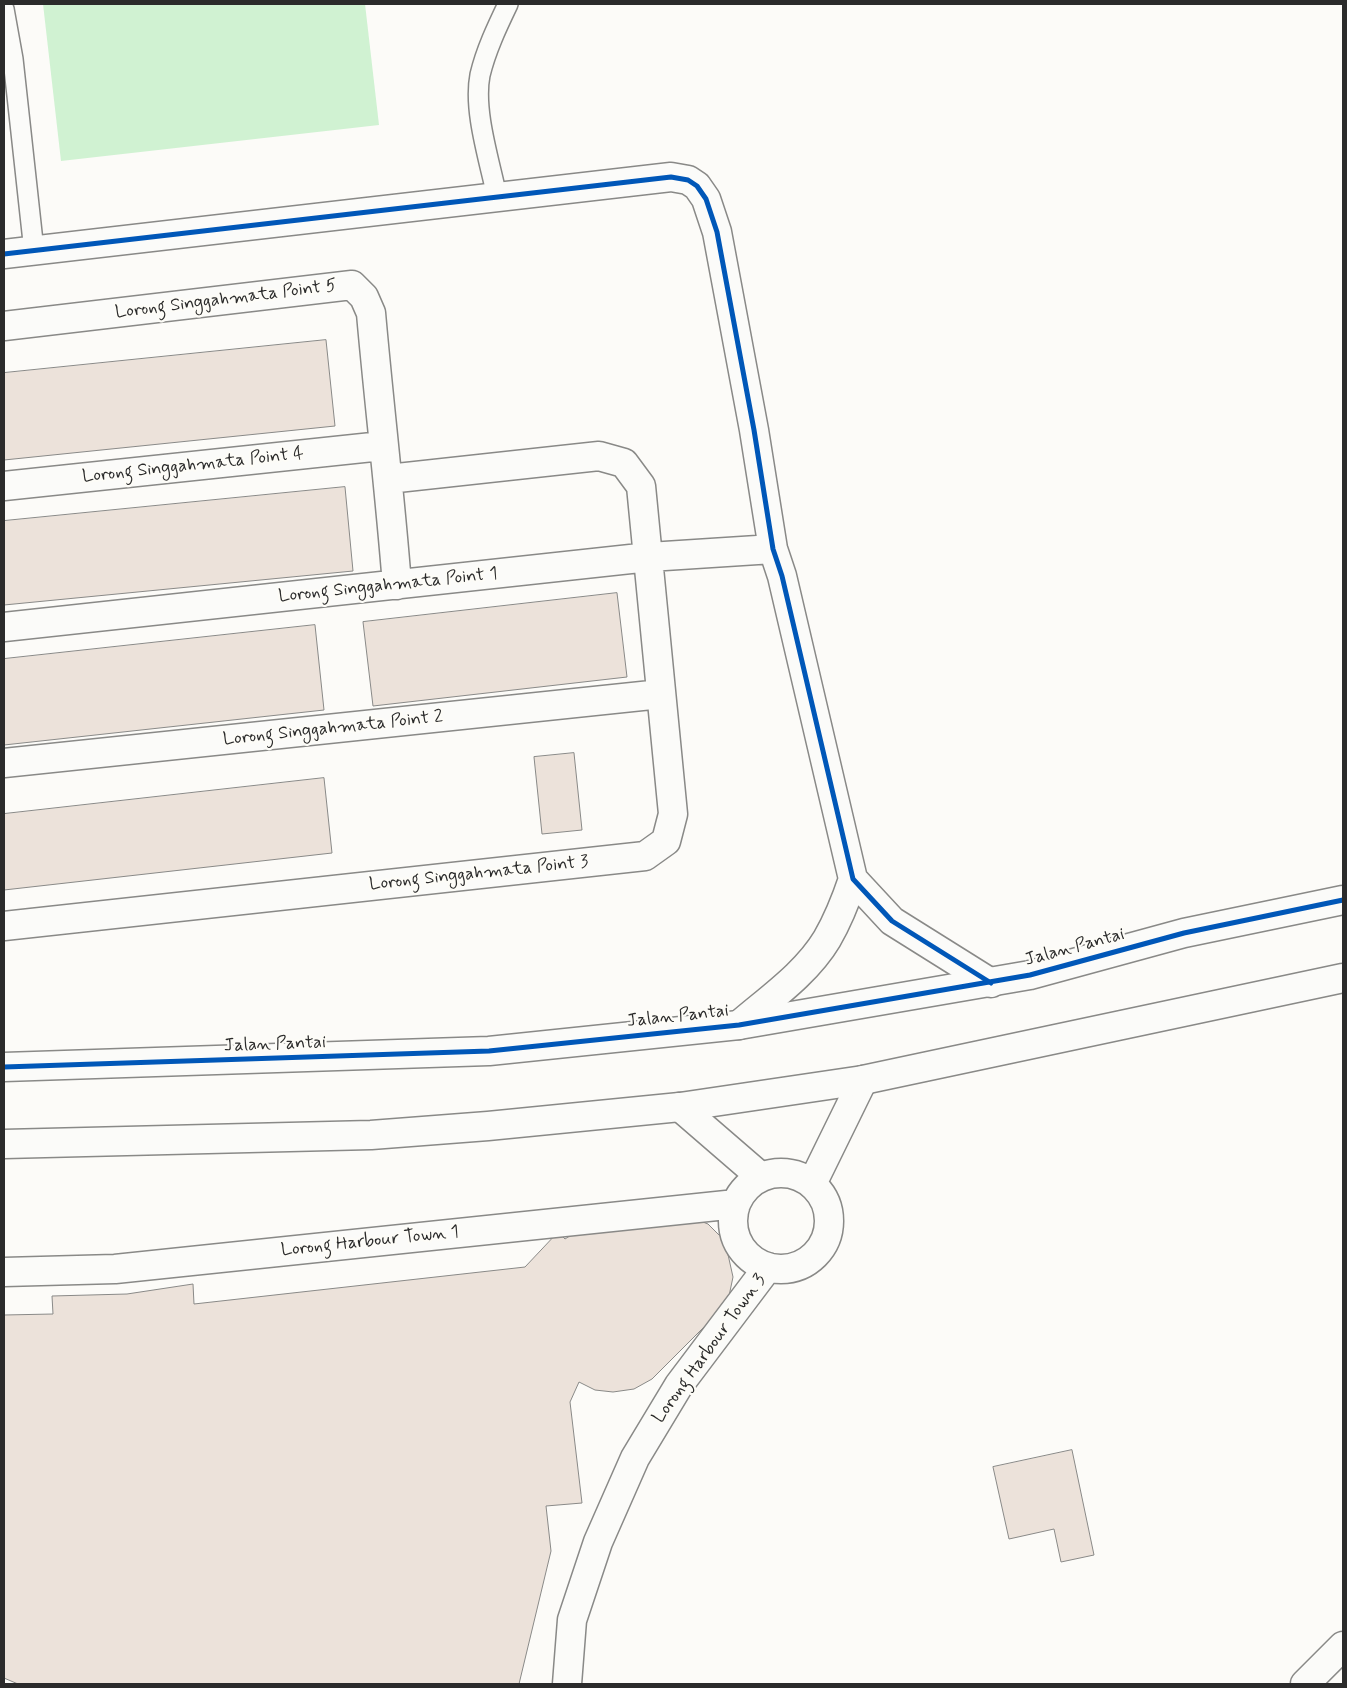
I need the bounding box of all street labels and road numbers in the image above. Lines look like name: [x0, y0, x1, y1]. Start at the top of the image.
street label: Lorong Singgahmata Point 5: [114, 276, 338, 324]
street label: Lorong Singgahmata Point 4: [81, 444, 305, 488]
street label: Lorong Singgahmata Point 1: [277, 564, 499, 608]
street label: Lorong Singgahmata Point 2: [222, 707, 444, 751]
street label: Lorong Singgahmata Point 3: [368, 852, 590, 896]
street label: Jalan Pantai: [1023, 924, 1127, 972]
street label: Jalan Pantai: [626, 1001, 730, 1033]
street label: Jalan Pantai: [224, 1032, 326, 1058]
street label: Lorong Harbour Town 1: [280, 1222, 460, 1262]
street label: Lorong Harbour Town 3: [649, 1270, 771, 1428]

